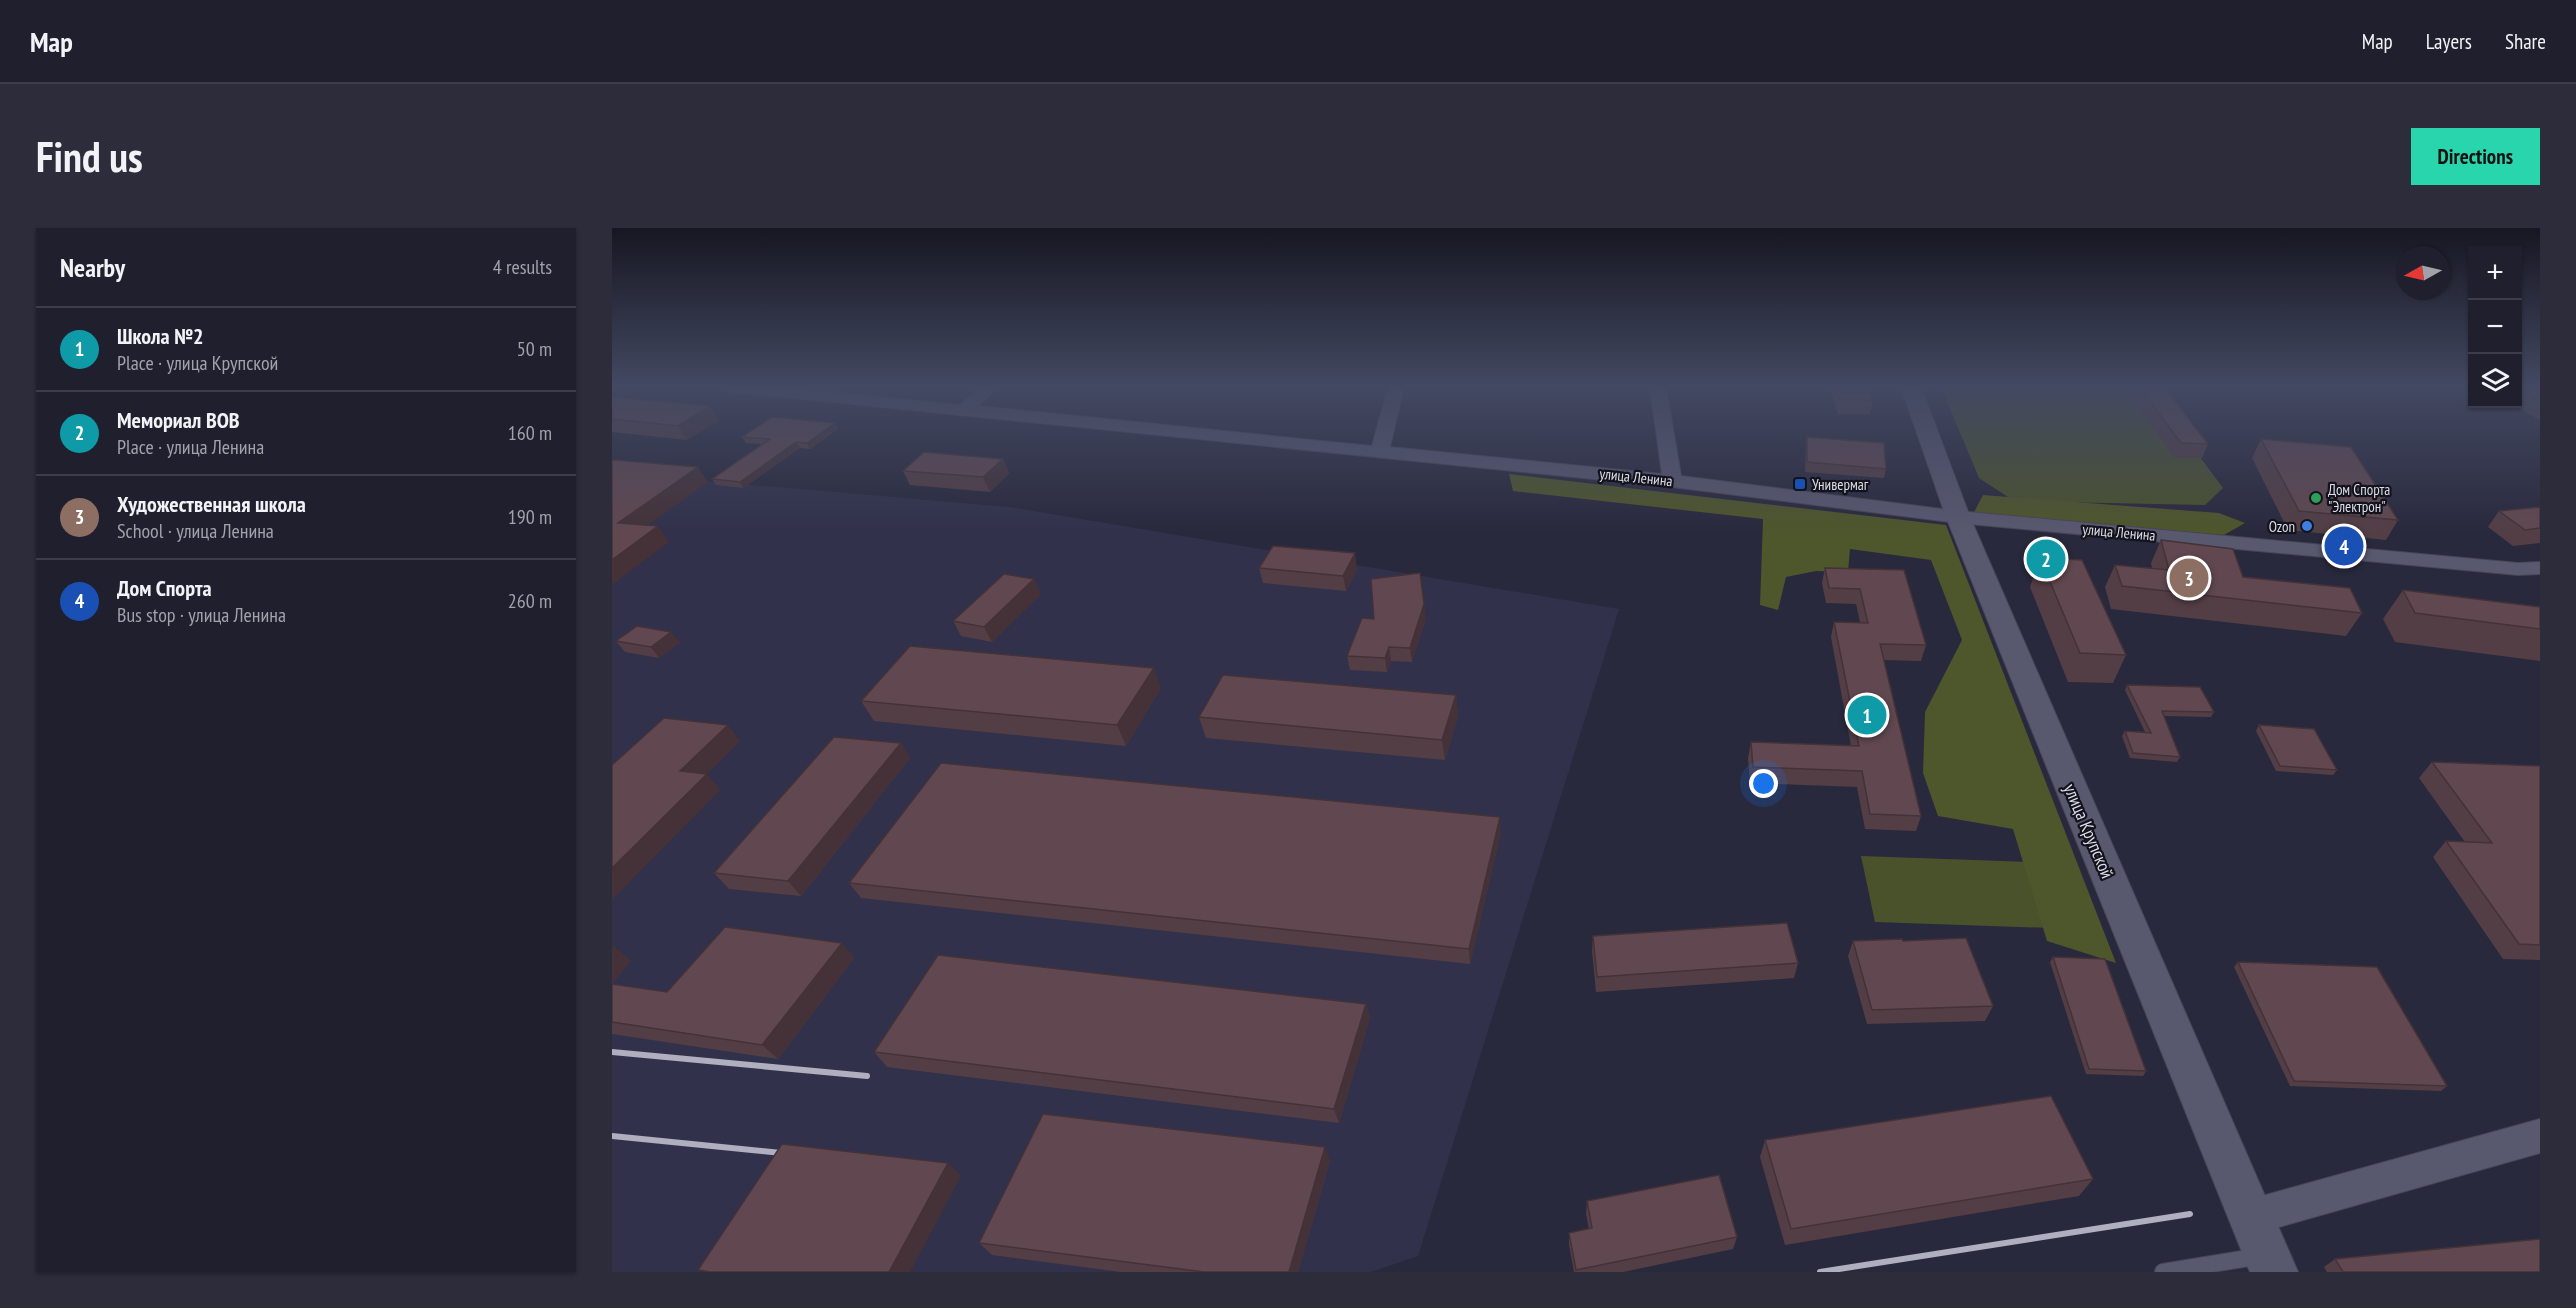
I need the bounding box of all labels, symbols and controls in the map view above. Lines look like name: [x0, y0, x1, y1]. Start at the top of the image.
text: Map: [30, 23, 73, 60]
text: Map: [2362, 28, 2393, 55]
text: Layers: [2426, 28, 2472, 55]
text: Share: [2505, 28, 2546, 55]
button: Directions: [2411, 128, 2540, 185]
text: Find us: [36, 129, 143, 184]
north arrow: [2396, 246, 2450, 300]
map controls: [2468, 246, 2522, 408]
button: +: [2468, 246, 2522, 300]
text: Nearby: [60, 251, 125, 284]
text: 4 results: [493, 254, 552, 280]
button: −: [2468, 300, 2522, 354]
text: Школа №2: [117, 322, 204, 350]
text: 1: [75, 336, 84, 362]
text: 50 m: [517, 336, 552, 362]
text: Place · улица Крупской: [117, 350, 278, 376]
button: layers: [2468, 354, 2522, 408]
text: Мемориал ВОВ: [117, 406, 240, 434]
text: 2: [75, 420, 84, 446]
text: 160 m: [508, 420, 552, 446]
text: Place · улица Ленина: [117, 434, 264, 460]
street label: улица Ленина: [1599, 464, 1673, 490]
place label: Универмаг: [1812, 475, 1869, 494]
marker: Универмаг: [1793, 477, 1807, 491]
place label: Дом Спорта "Электрон": [2328, 480, 2390, 516]
text: Художественная школа: [117, 490, 306, 518]
marker: Дом Спорта "Электрон": [2309, 491, 2323, 505]
text: 3: [75, 504, 84, 530]
text: 190 m: [508, 504, 552, 530]
place label: Ozon: [2269, 517, 2295, 536]
text: School · улица Ленина: [117, 518, 274, 544]
street label: улица Ленина: [2082, 519, 2156, 545]
marker: Ozon: [2300, 519, 2314, 533]
pin: 4: [2324, 524, 2364, 568]
pin: 2: [2026, 536, 2066, 582]
pin: 3: [2170, 556, 2208, 600]
text: Дом Спорта: [117, 574, 212, 602]
text: 4: [75, 588, 84, 614]
text: 260 m: [508, 588, 552, 614]
text: Bus stop · улица Ленина: [117, 602, 286, 628]
pin: 1: [1848, 692, 1886, 738]
your location: [1749, 769, 1778, 798]
street label: улица Крупской: [2059, 780, 2119, 882]

